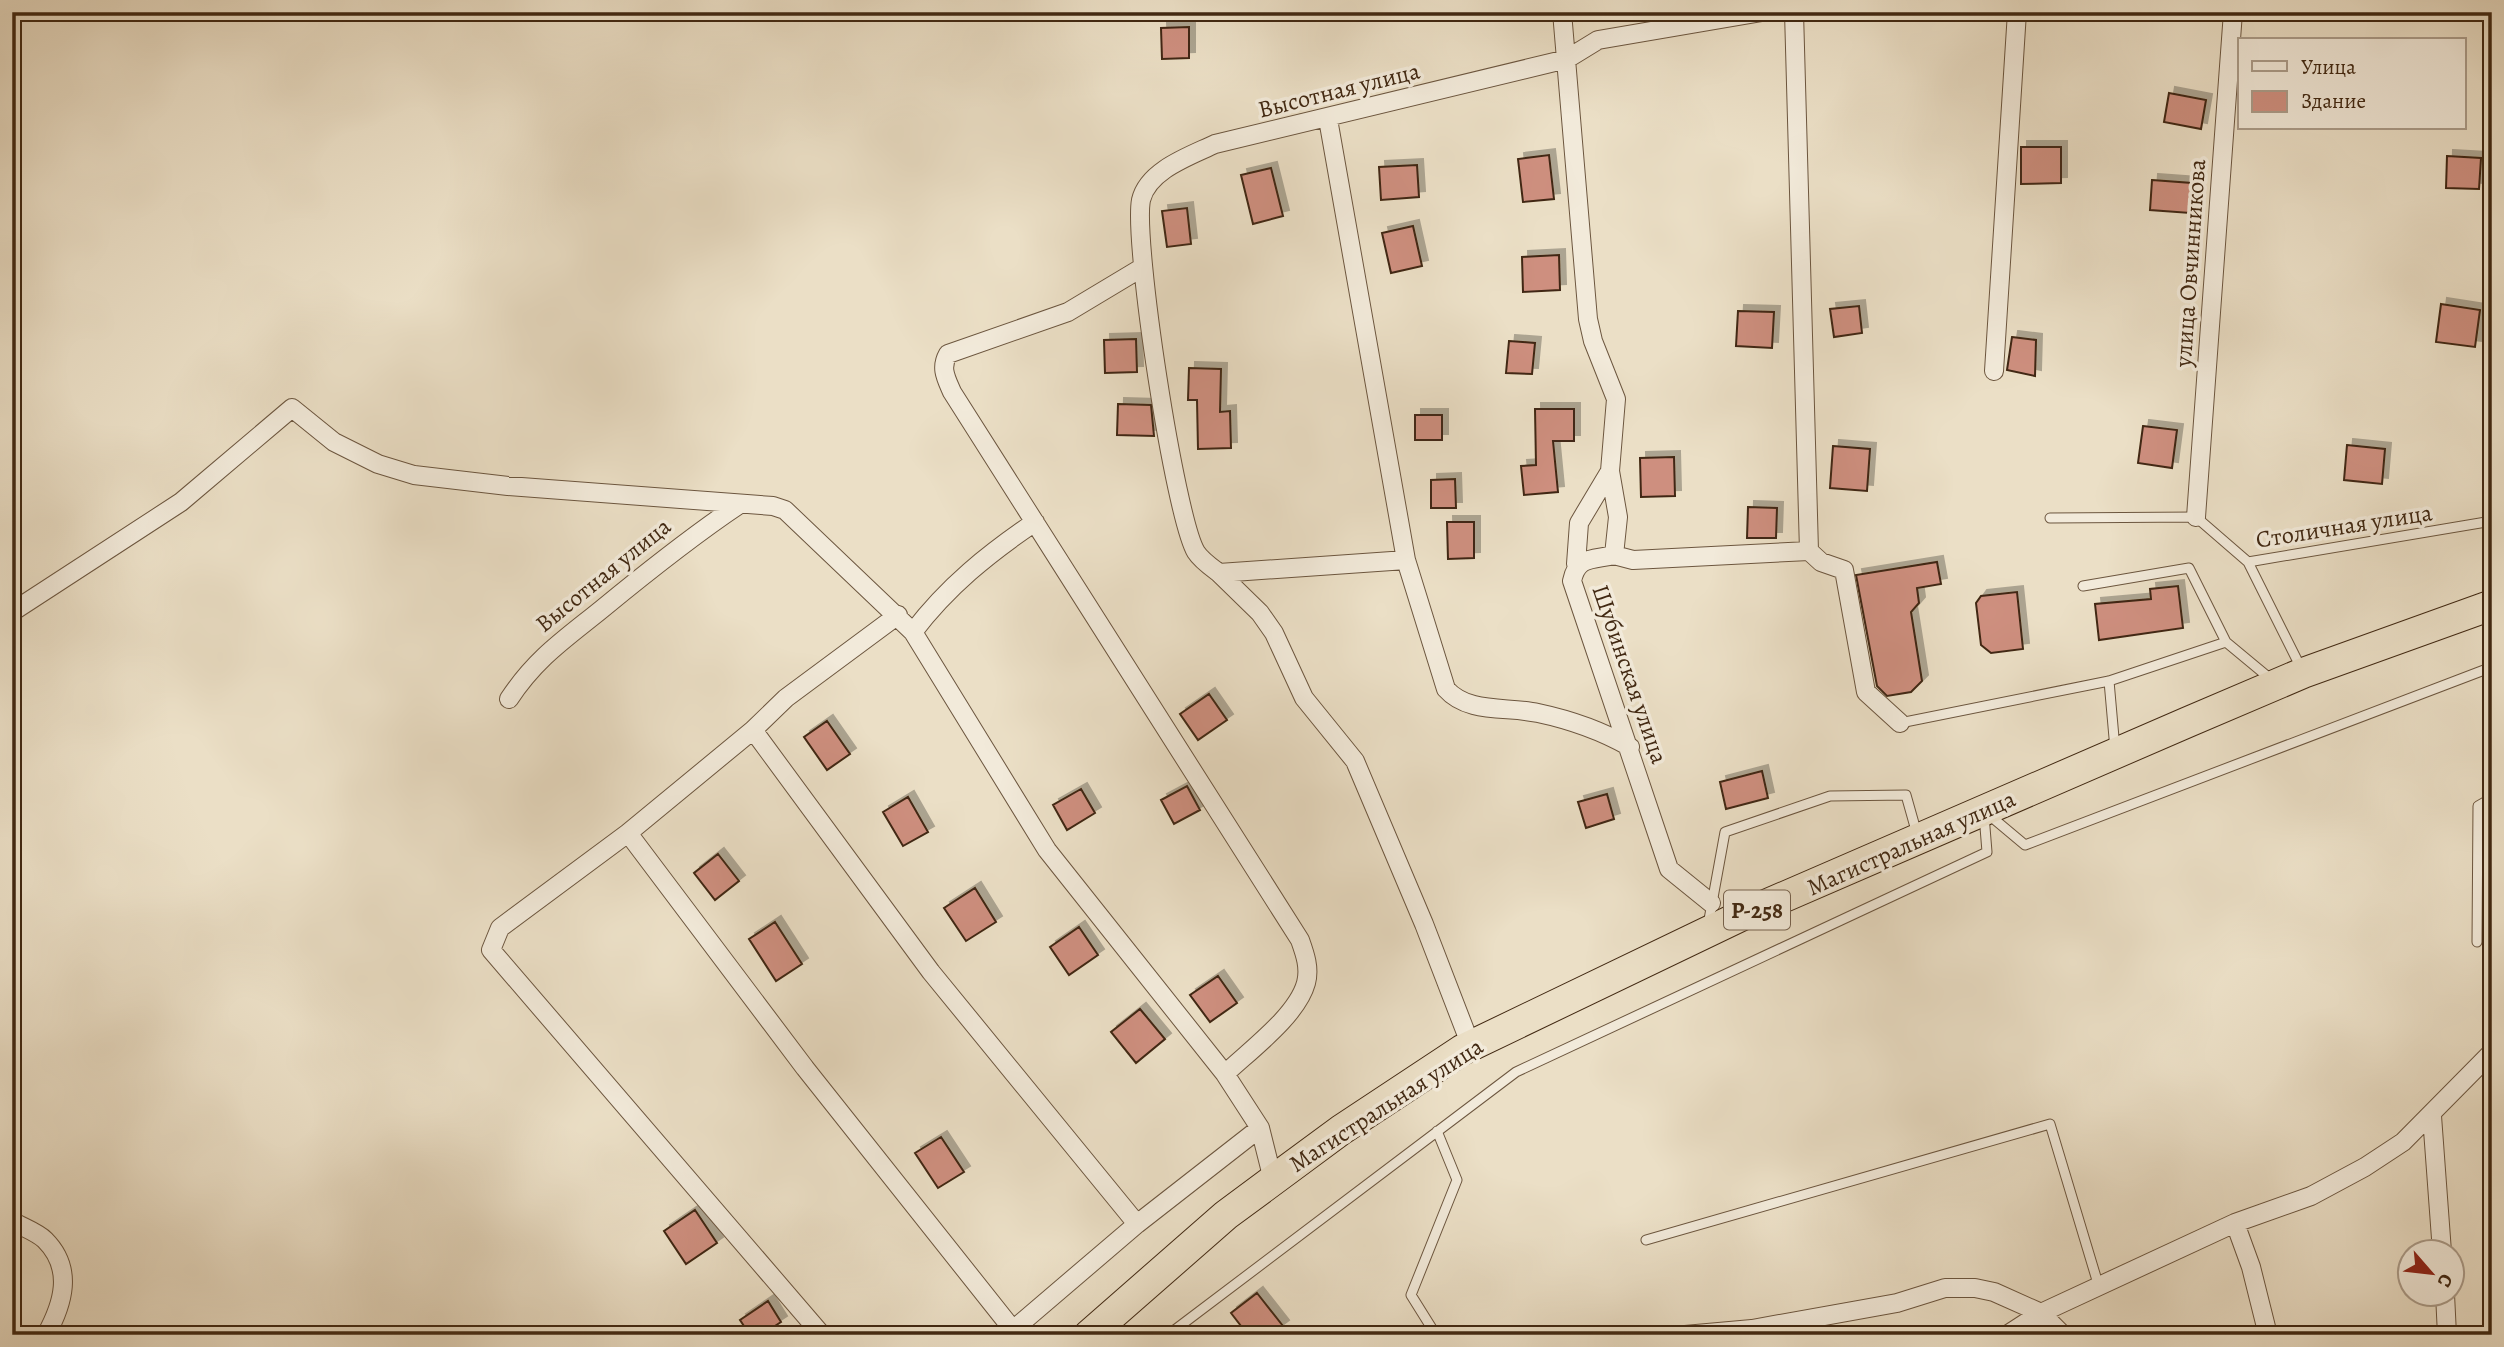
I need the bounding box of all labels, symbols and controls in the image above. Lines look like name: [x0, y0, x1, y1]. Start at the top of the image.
legend: [2238, 38, 2466, 130]
text: Улица: [2301, 53, 2356, 81]
street label: Высотная улица: [1255, 54, 1423, 126]
text: Здание: [2301, 87, 2366, 115]
street label: улица Овчинникова: [2167, 158, 2213, 369]
street label: Столичная улица: [2254, 496, 2434, 556]
street label: Высотная улица: [529, 510, 677, 640]
street label: Шубинская улица: [1584, 580, 1676, 768]
street label: Магистральная улица: [1802, 783, 2020, 903]
road number: Р-258: [1724, 890, 1790, 930]
street label: Магистральная улица: [1283, 1030, 1489, 1180]
north arrow: [2396, 1238, 2466, 1308]
text: С: [2431, 1269, 2459, 1292]

